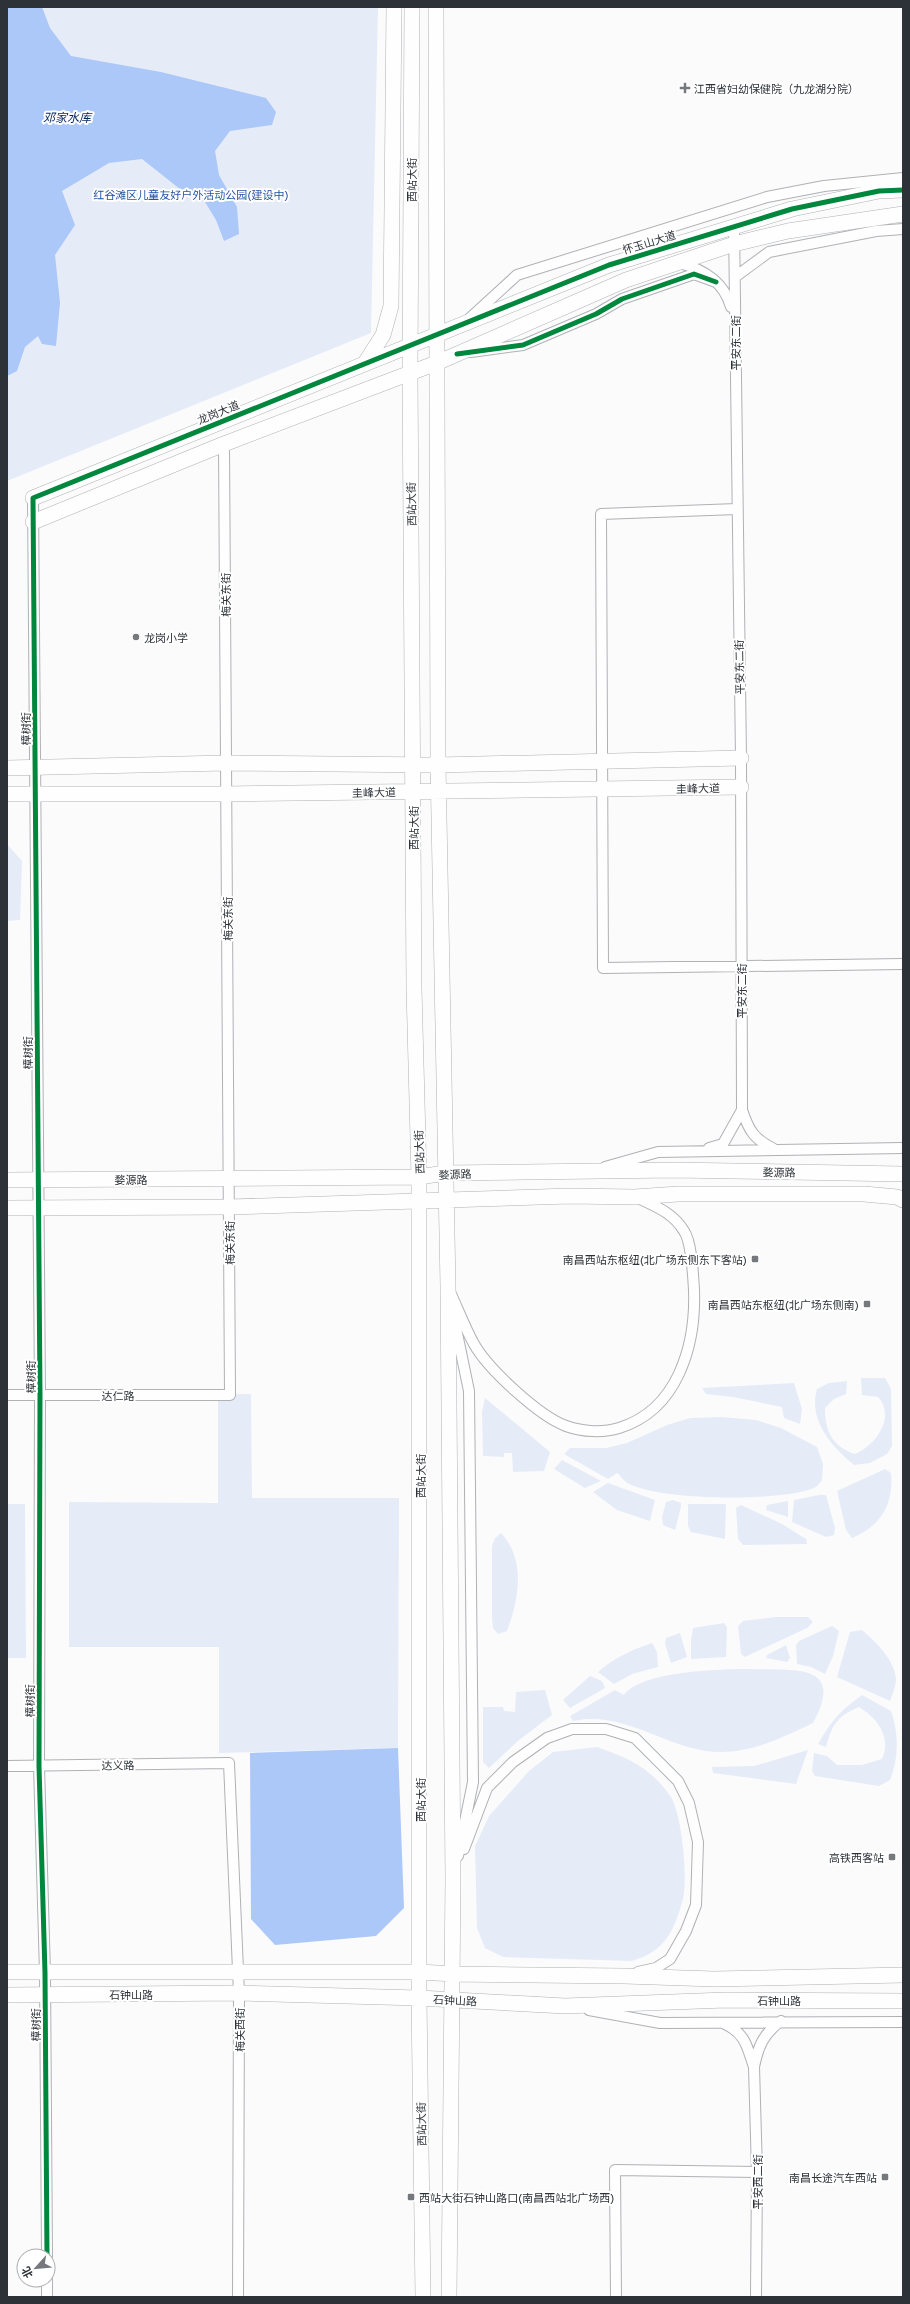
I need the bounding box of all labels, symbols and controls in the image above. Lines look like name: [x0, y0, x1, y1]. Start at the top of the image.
marker: 江西省妇幼保健院（九龙湖分院）: [679, 82, 691, 94]
place label: 江西省妇幼保健院（九龙湖分院）: [694, 82, 859, 95]
water label: 邓家水库: [43, 110, 93, 125]
street label: 西站大街: [405, 158, 418, 202]
park label: 红谷滩区儿童友好户外活动公园(建设中): [93, 188, 289, 201]
street label: 怀玉山大道: [621, 228, 677, 256]
street label: 平安东二街: [729, 316, 742, 371]
street label: 龙岗大道: [195, 398, 241, 426]
street label: 西站大街: [404, 482, 418, 526]
street label: 梅关东街: [219, 573, 232, 617]
place label: 龙岗小学: [144, 631, 188, 644]
marker: 龙岗小学: [131, 632, 141, 642]
street label: 平安东二街: [732, 639, 746, 695]
street label: 樟树街: [19, 713, 32, 746]
street label: 圭峰大道: [676, 781, 720, 795]
street label: 圭峰大道: [352, 785, 396, 799]
street label: 西站大街: [407, 806, 420, 850]
street label: 梅关东街: [221, 897, 234, 941]
street label: 平安东二街: [735, 964, 748, 1019]
street label: 樟树街: [21, 1037, 34, 1070]
street label: 西站大街: [412, 1130, 426, 1174]
street label: 婺源路: [762, 1165, 796, 1179]
street label: 婺源路: [438, 1167, 472, 1181]
street label: 婺源路: [115, 1173, 148, 1186]
street label: 梅关东街: [223, 1221, 236, 1265]
place label: 南昌西站东枢纽(北广场东侧东下客站): [563, 1253, 747, 1266]
marker: 南昌西站东枢纽(北广场东侧东下客站): [750, 1254, 760, 1264]
place label: 南昌西站东枢纽(北广场东侧南): [708, 1298, 859, 1311]
marker: 南昌西站东枢纽(北广场东侧南): [862, 1299, 872, 1309]
street label: 樟树街: [24, 1361, 37, 1394]
street label: 达仁路: [102, 1389, 135, 1402]
street label: 西站大街: [414, 1454, 427, 1498]
street label: 樟树街: [23, 1685, 36, 1718]
street label: 达义路: [101, 1758, 135, 1772]
street label: 西站大街: [414, 1778, 427, 1822]
place label: 高铁西客站: [829, 1851, 884, 1864]
marker: 高铁西客站: [887, 1852, 897, 1862]
street label: 石钟山路: [109, 1988, 153, 2001]
street label: 石钟山路: [433, 1992, 477, 2008]
street label: 石钟山路: [757, 1994, 801, 2007]
street label: 梅关西街: [233, 2008, 246, 2052]
street label: 樟树街: [29, 2009, 42, 2042]
street label: 西站大街: [414, 2102, 428, 2146]
street label: 平安西二街: [751, 2155, 764, 2210]
place label: 南昌长途汽车西站: [789, 2171, 877, 2184]
marker: 南昌长途汽车西站: [880, 2172, 890, 2182]
place label: 西站大街石钟山路口(南昌西站北广场西): [419, 2191, 614, 2204]
marker: 西站大街石钟山路口(南昌西站北广场西): [406, 2192, 416, 2202]
north arrow: [16, 2248, 56, 2288]
text: 北: [18, 2265, 35, 2281]

